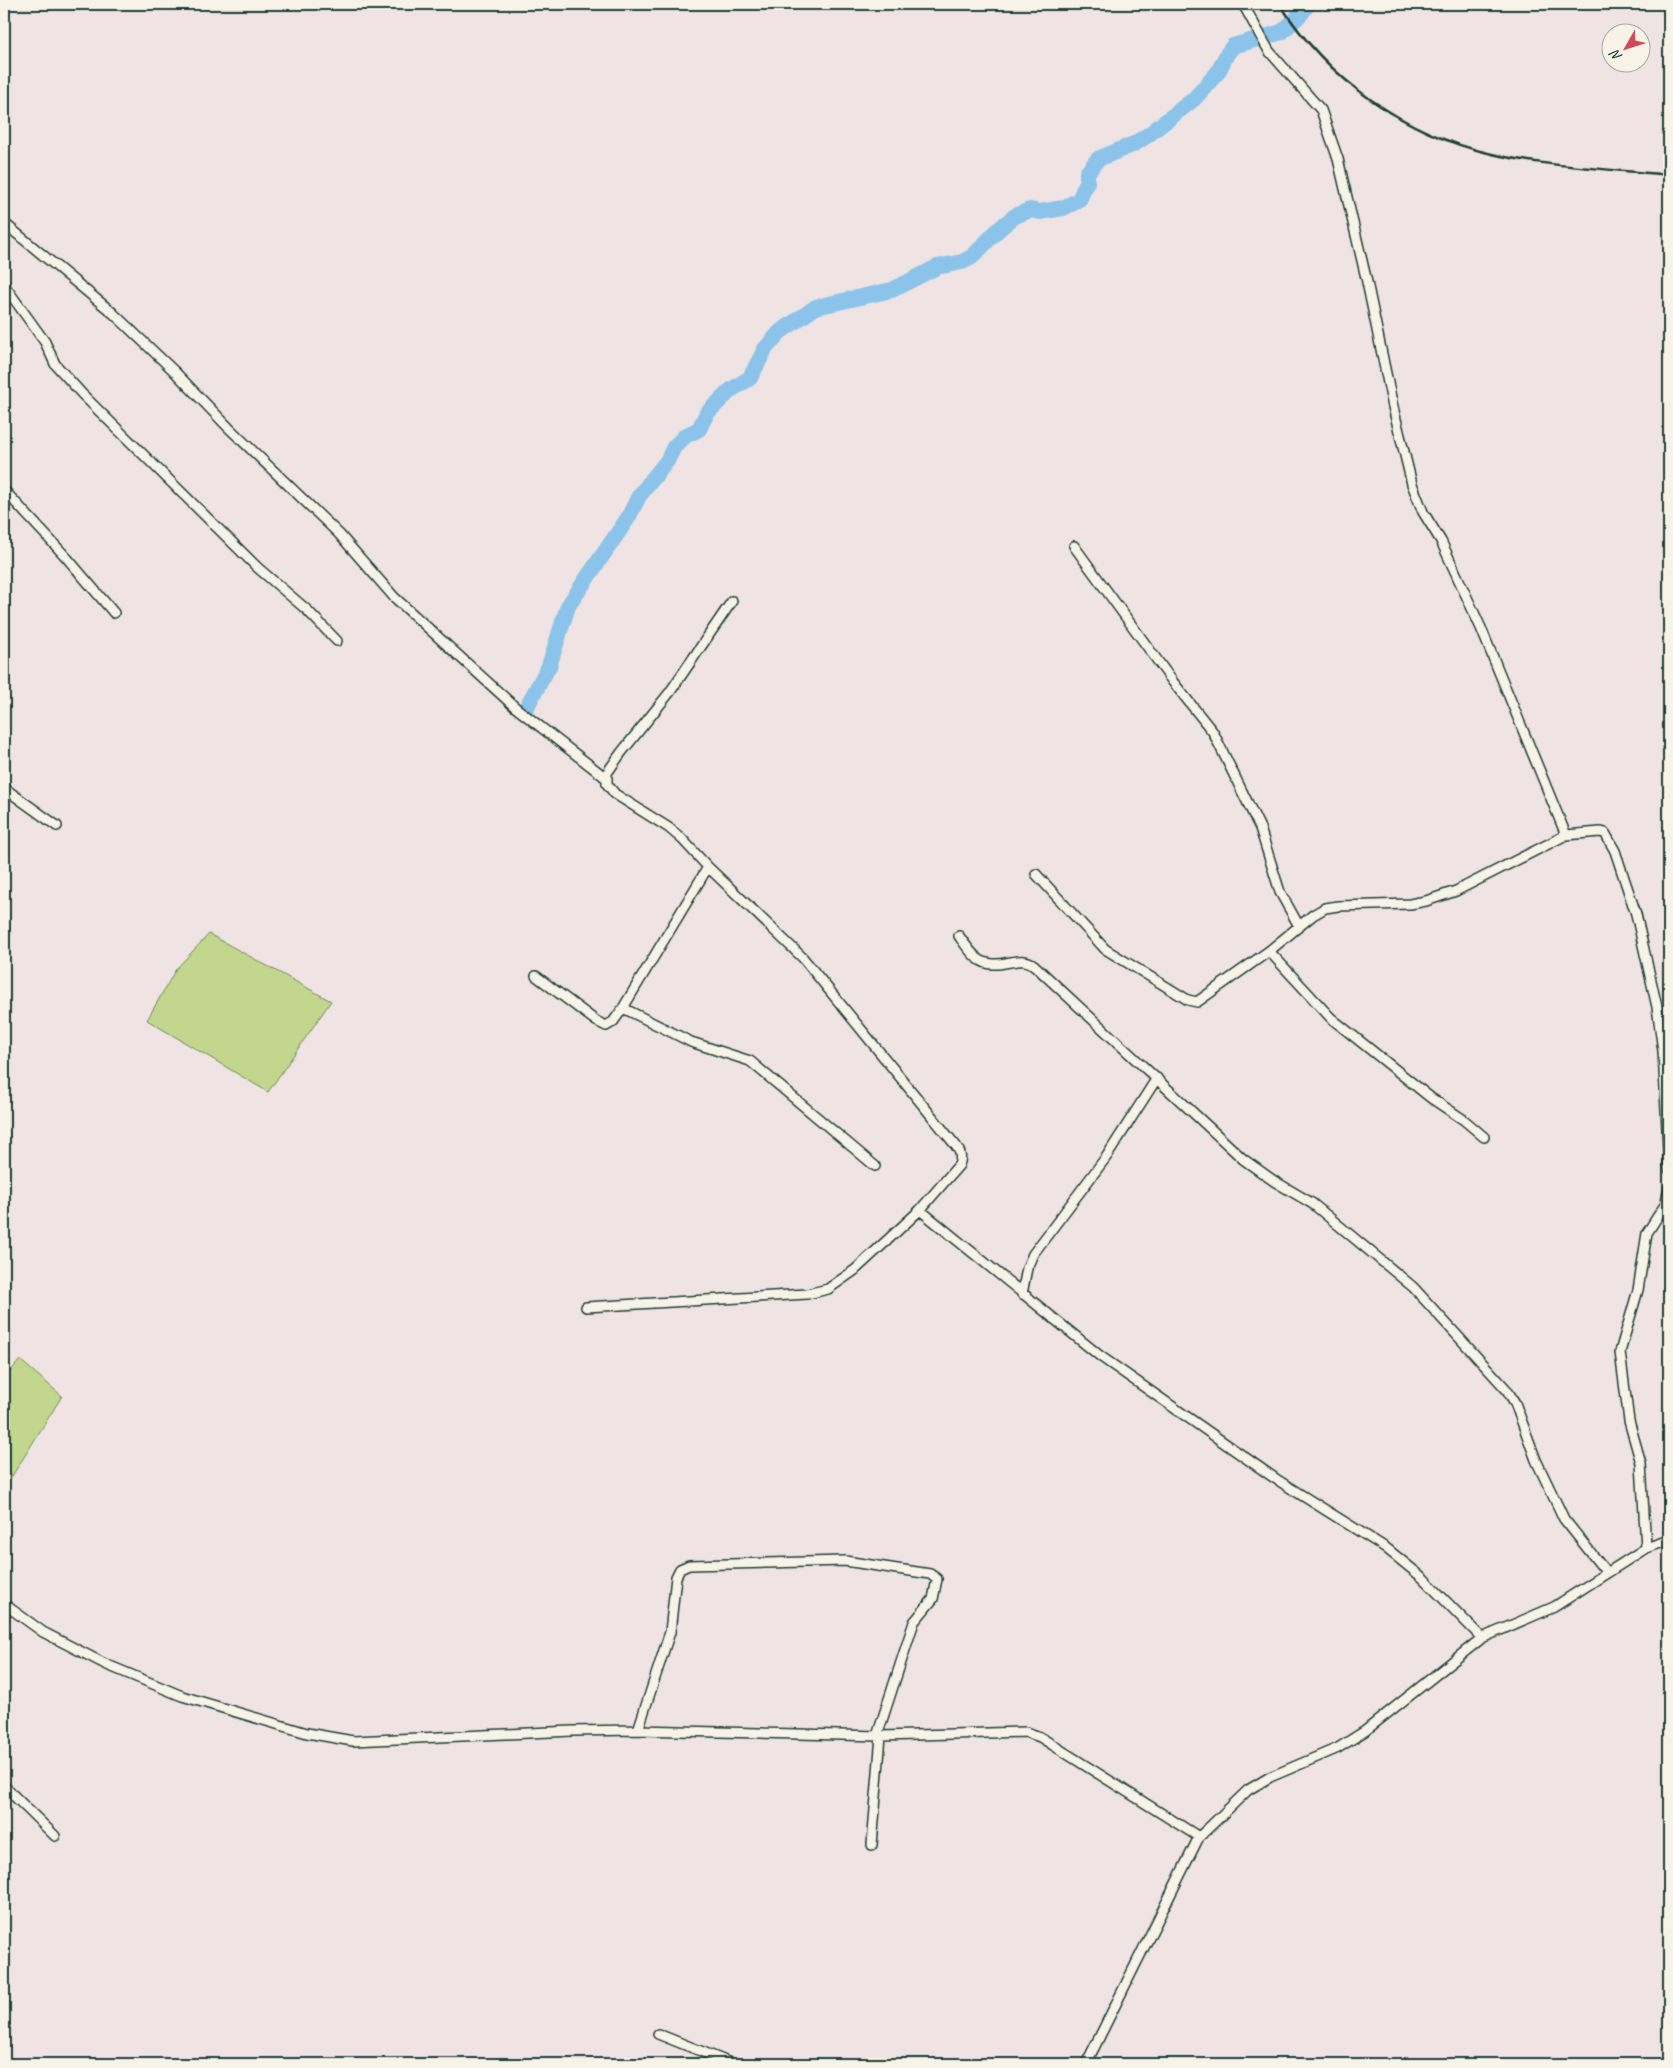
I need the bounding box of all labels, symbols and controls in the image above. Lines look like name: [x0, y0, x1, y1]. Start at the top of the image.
north arrow: [1600, 22, 1650, 72]
text: N: [1605, 45, 1626, 65]

